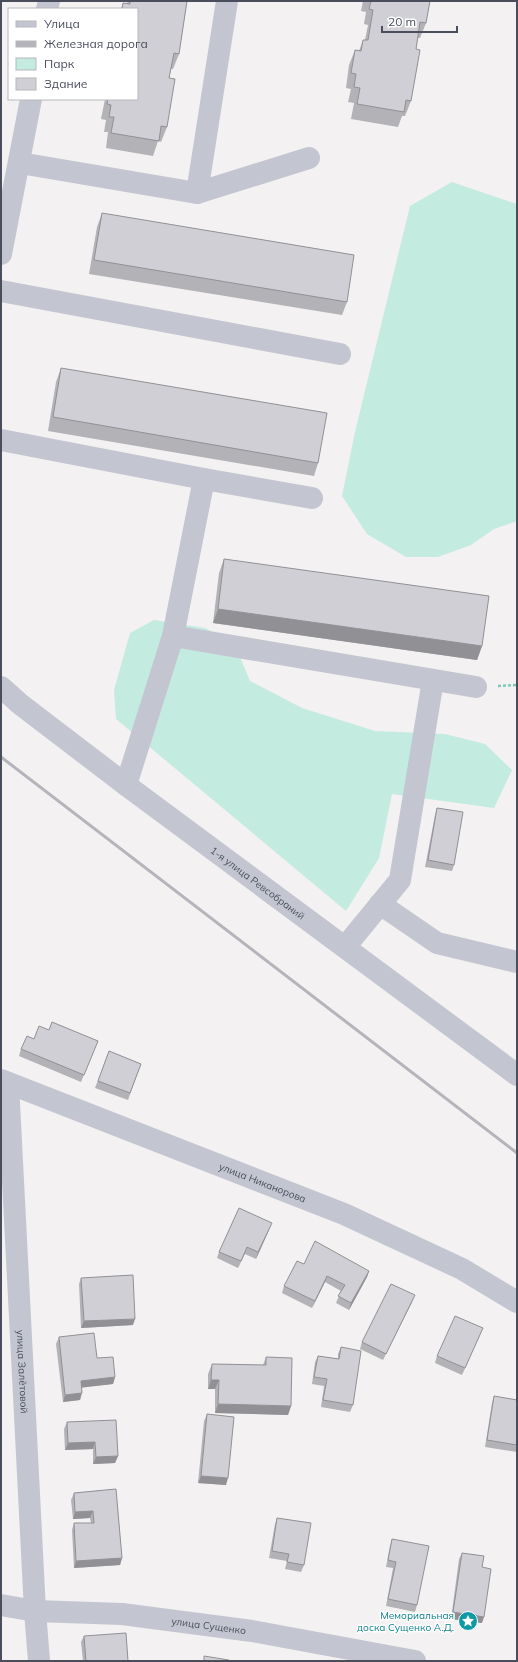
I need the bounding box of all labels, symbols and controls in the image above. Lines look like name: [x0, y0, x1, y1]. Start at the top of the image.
legend: [8, 8, 138, 100]
scale bar: [382, 8, 457, 34]
text: 20 m: [388, 14, 416, 29]
text: Улица: [43, 16, 80, 31]
text: Железная дорога: [44, 36, 148, 51]
text: Парк: [44, 56, 75, 71]
text: Здание: [44, 76, 88, 91]
street label: 1-я улица Ревсобраний: [208, 844, 307, 923]
street label: улица Никанорова: [217, 1160, 308, 1206]
street label: улица Залётовой: [14, 1330, 31, 1414]
place label: Мемориальная доска Сущенко А.Д.: [357, 1609, 454, 1634]
place icon: Мемориальная доска Сущенко А.Д.: [457, 1610, 479, 1632]
street label: улица Сущенко: [171, 1615, 247, 1637]

